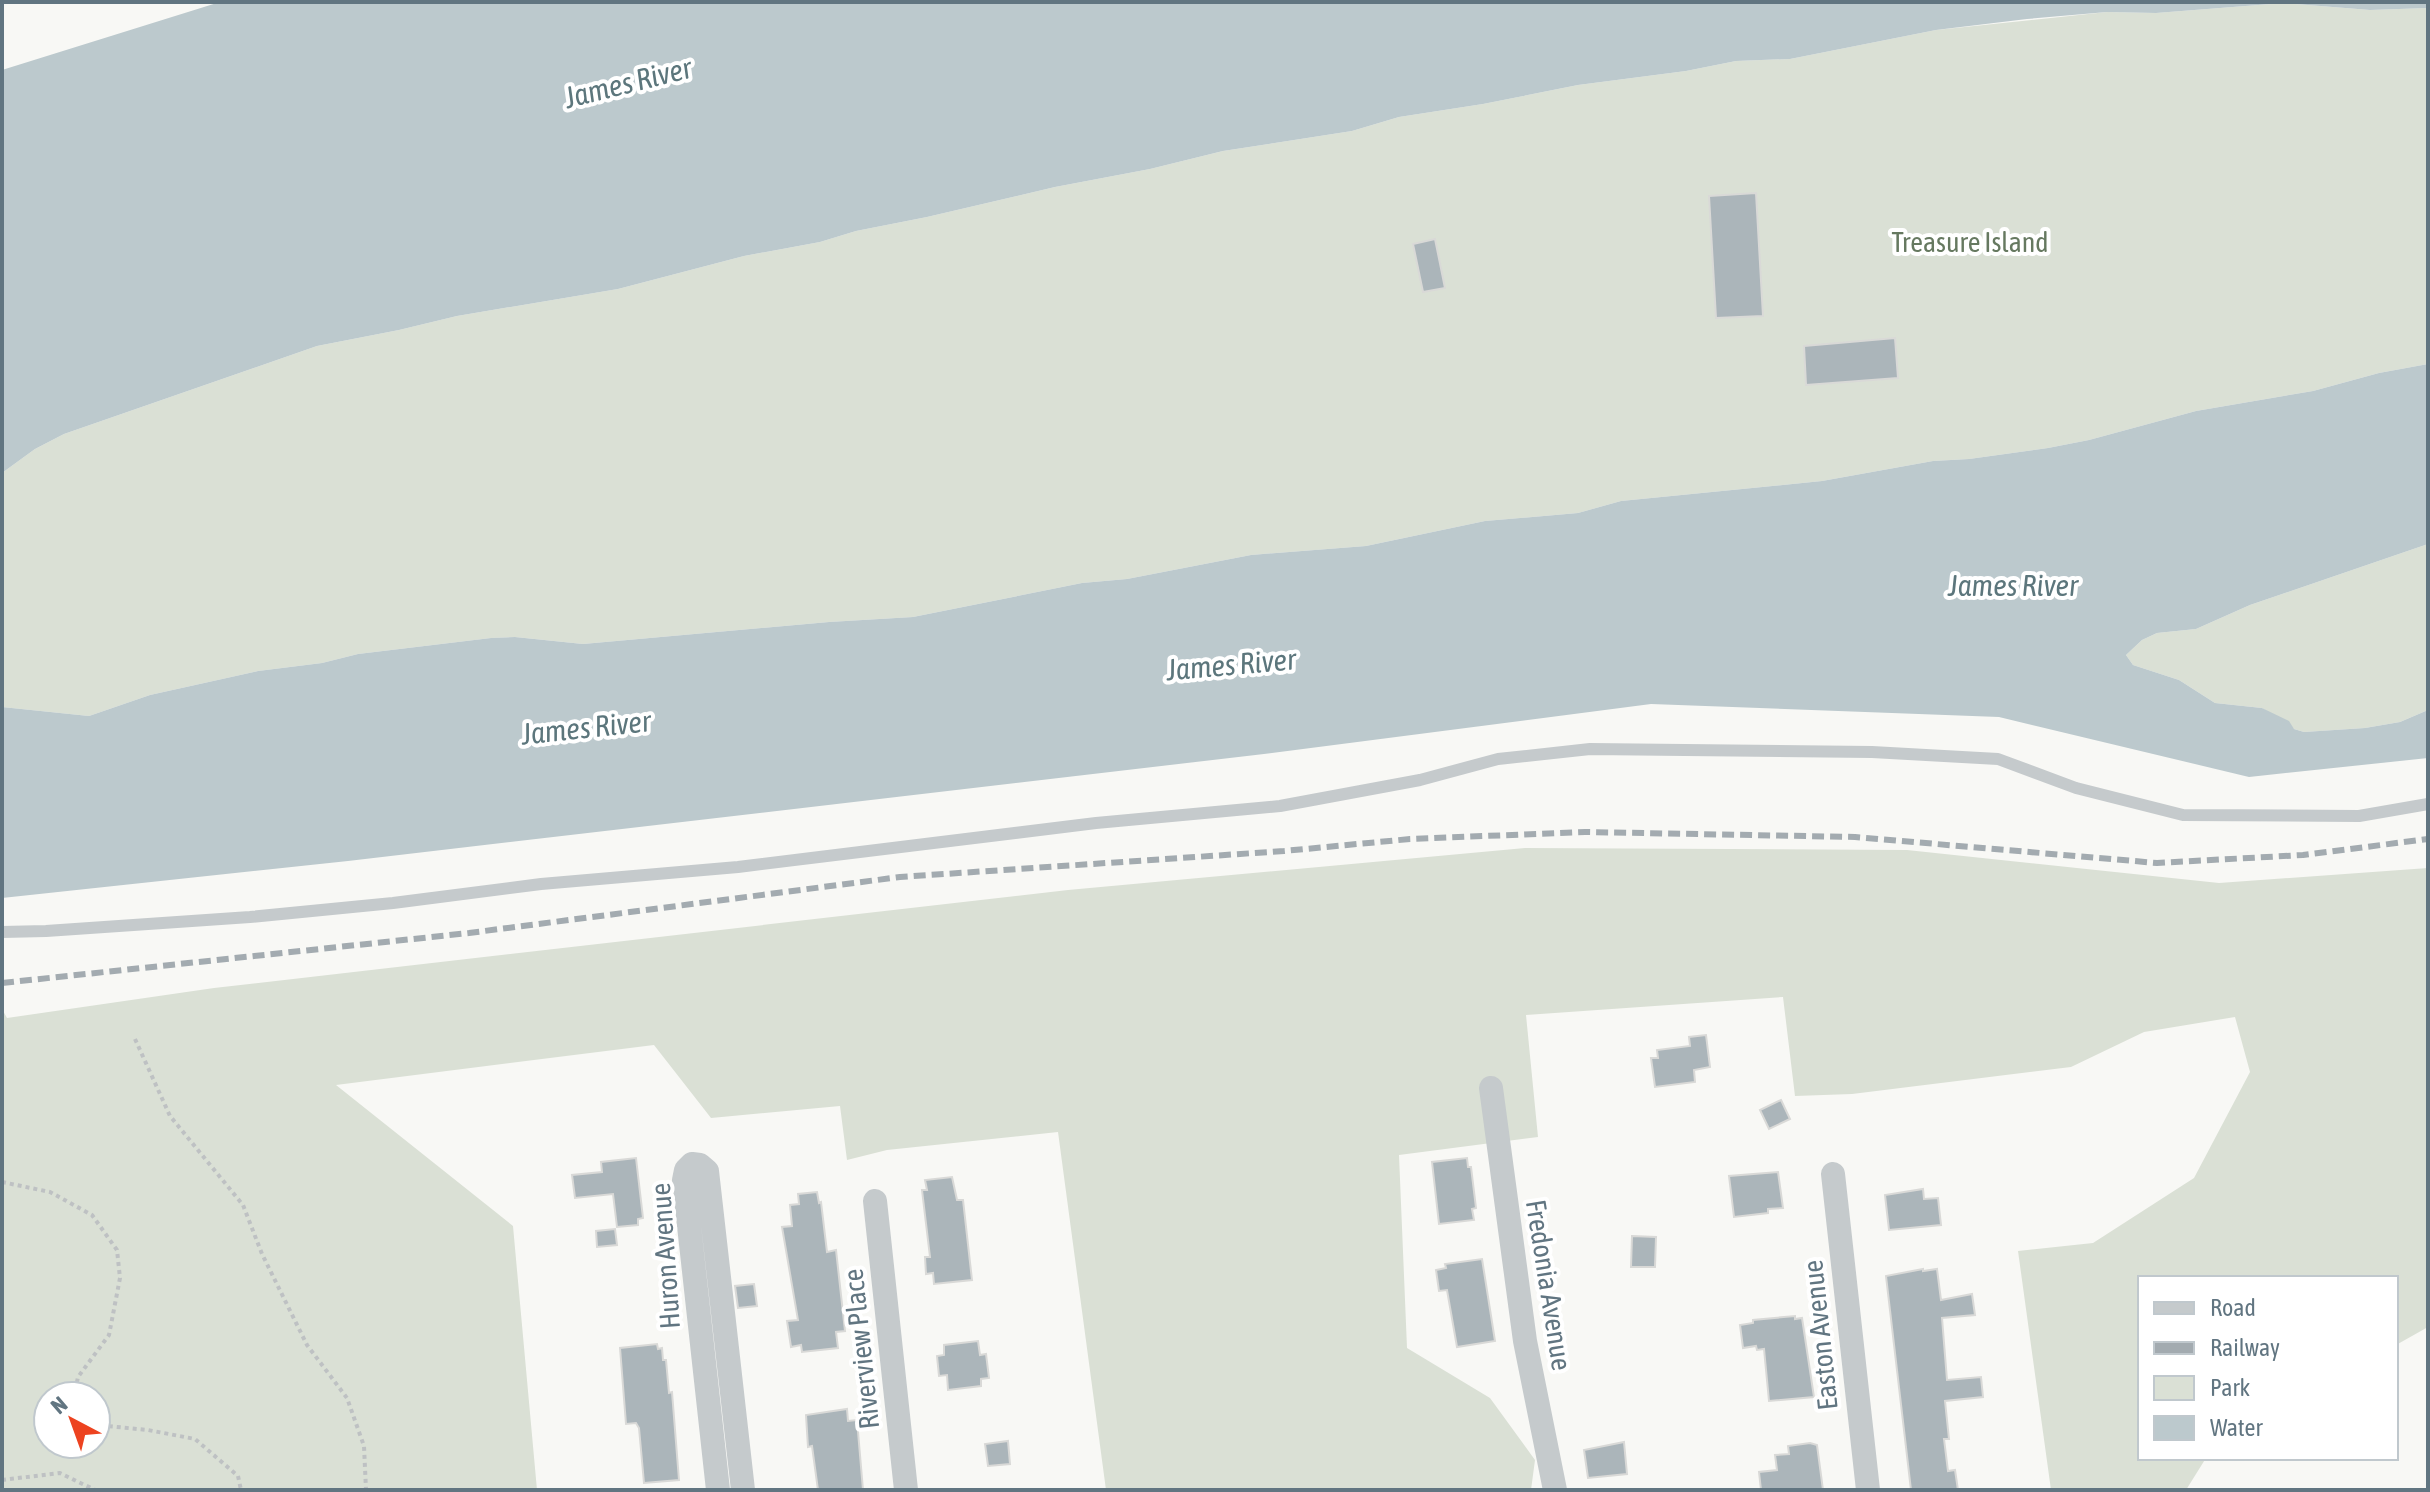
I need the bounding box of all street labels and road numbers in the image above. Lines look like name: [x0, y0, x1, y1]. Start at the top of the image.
street label: Huron Avenue: [644, 1182, 686, 1330]
street label: Fredonia Avenue: [1520, 1197, 1578, 1373]
street label: Easton Avenue: [1796, 1258, 1844, 1412]
street label: Riverview Place: [837, 1267, 885, 1431]

